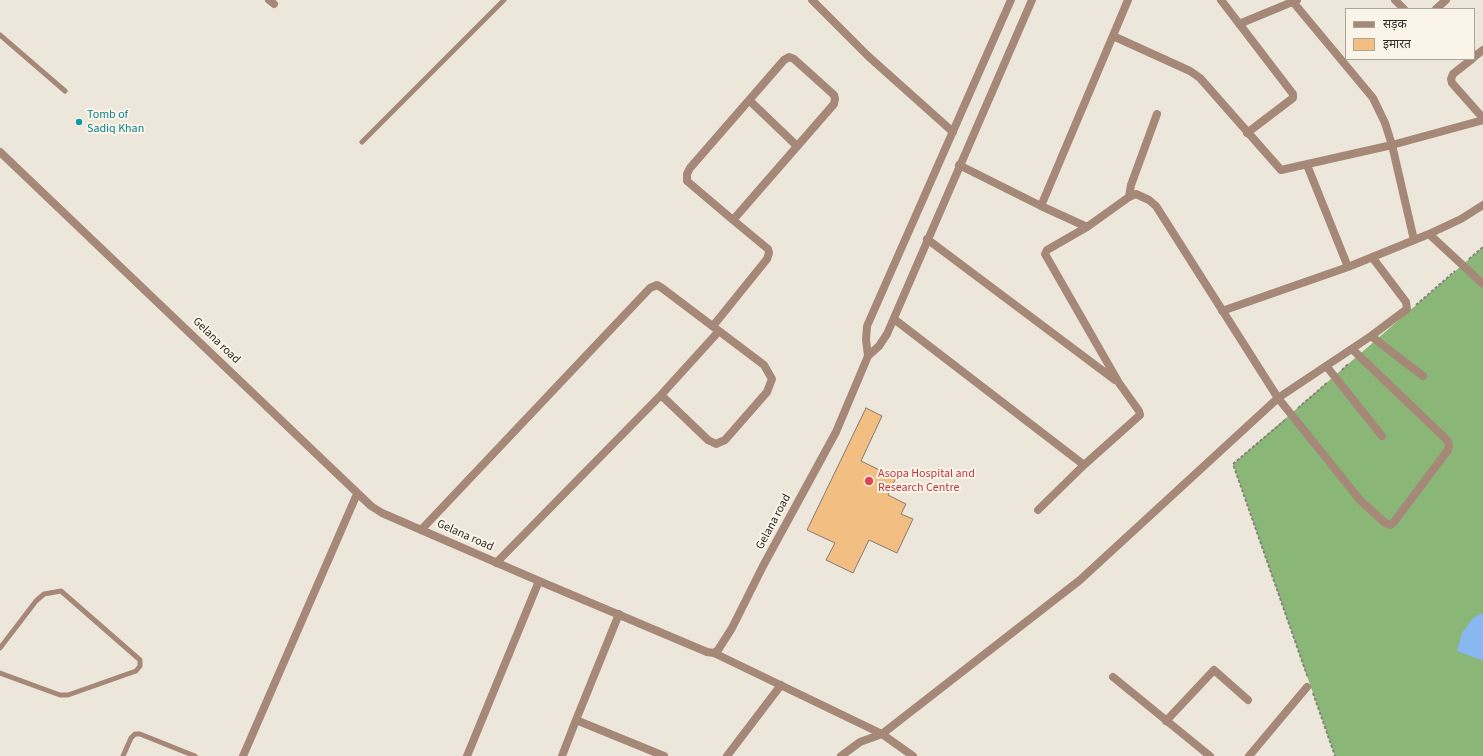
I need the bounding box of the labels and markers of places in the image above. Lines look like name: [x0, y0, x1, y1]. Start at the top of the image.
place label: Tomb of Sadiq Khan: [87, 108, 144, 136]
marker: Tomb of Sadiq Khan: [74, 117, 84, 127]
place label: Asopa Hospital and Research Centre: [878, 467, 975, 495]
marker: Asopa Hospital and Research Centre: [863, 475, 875, 487]

